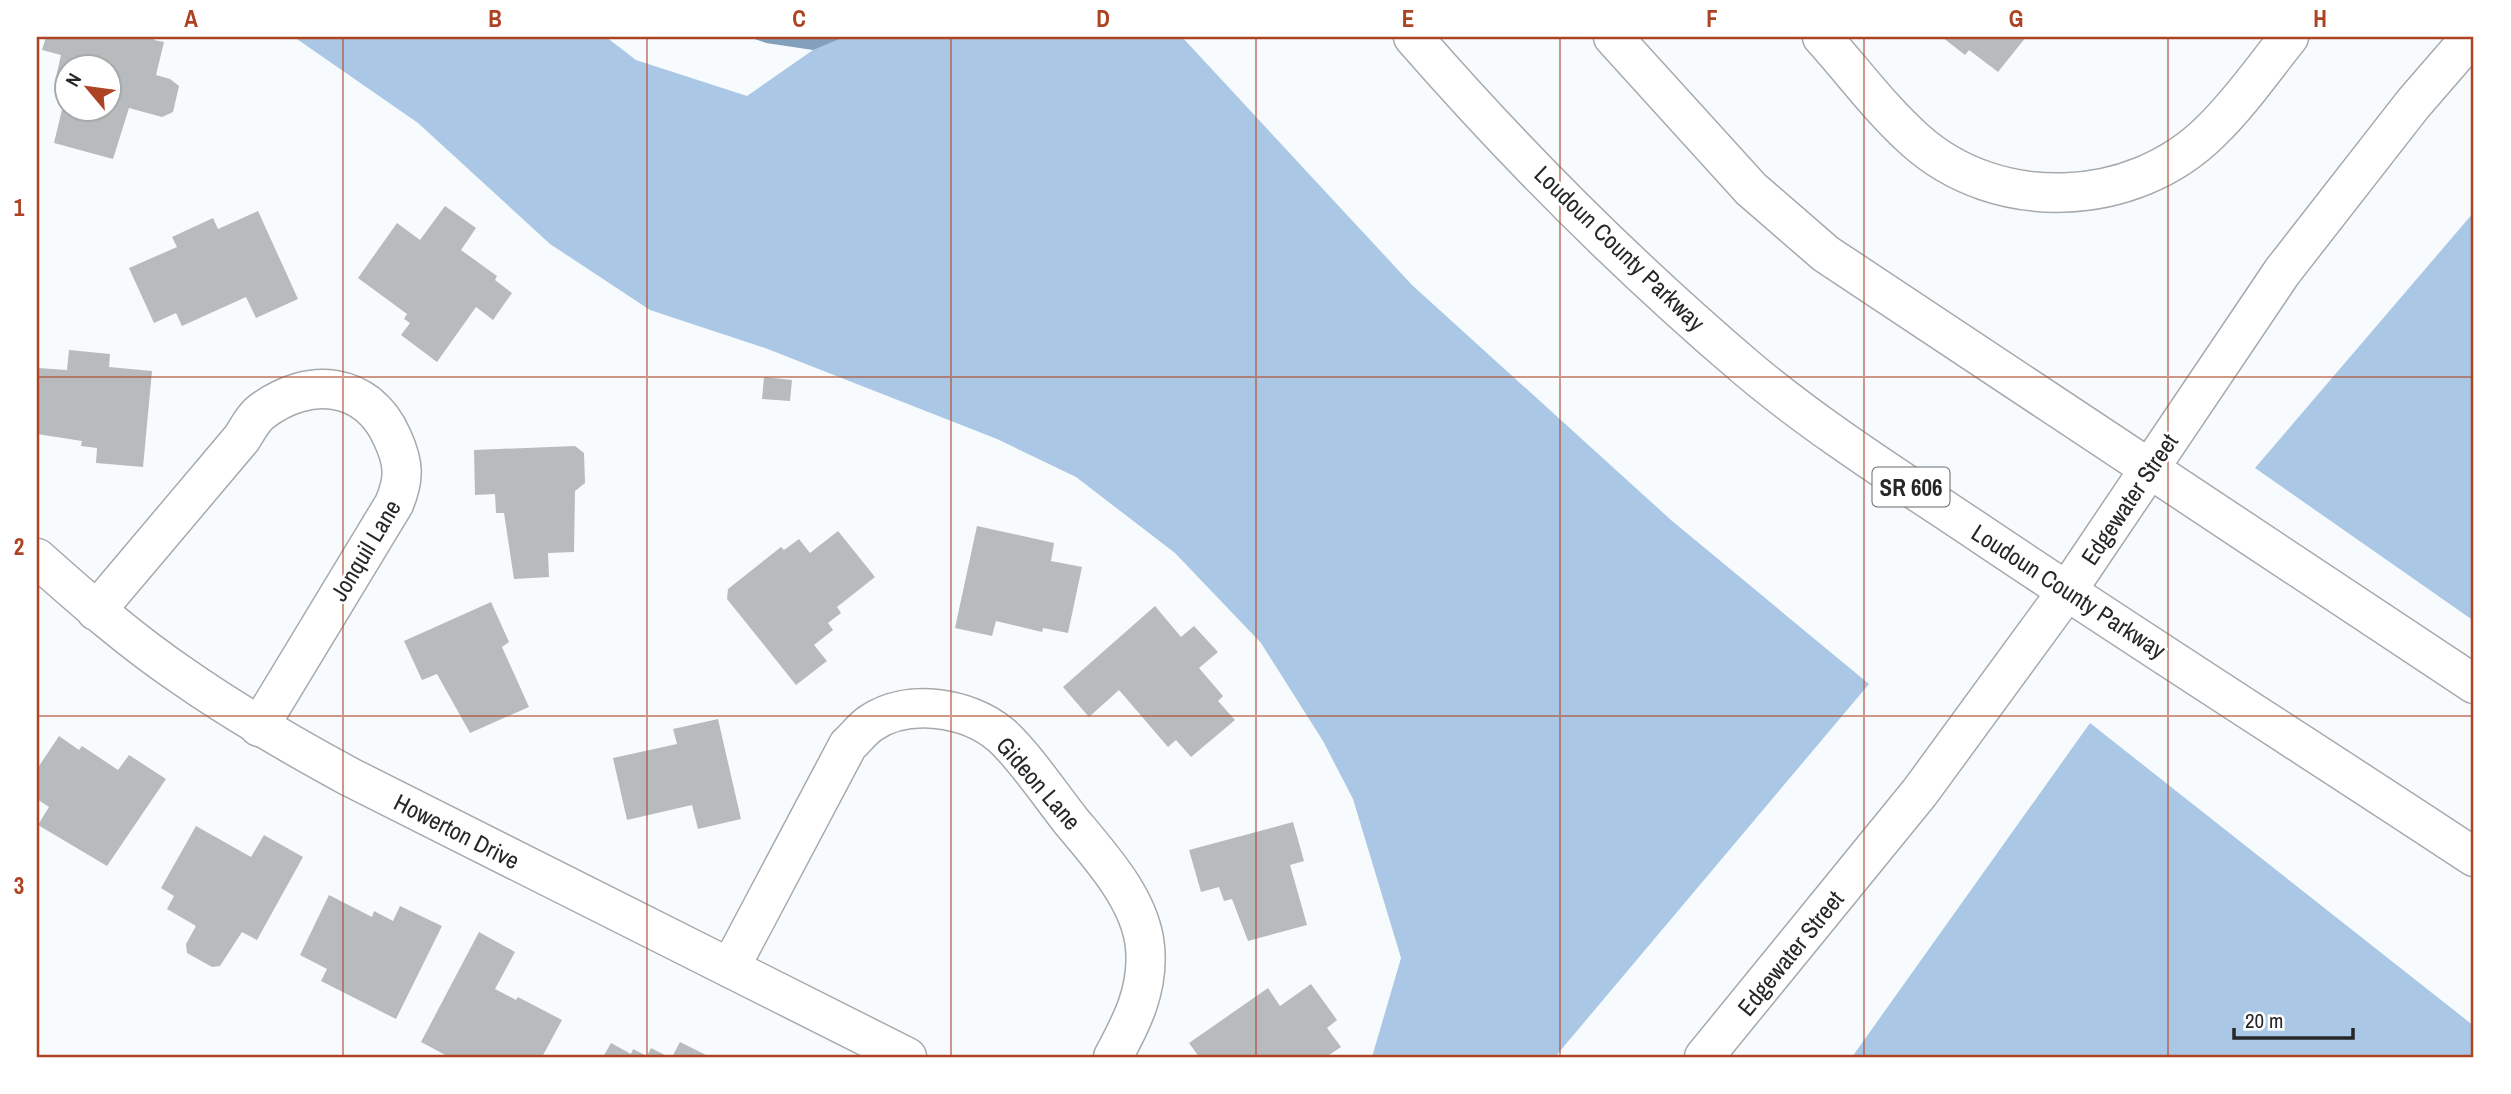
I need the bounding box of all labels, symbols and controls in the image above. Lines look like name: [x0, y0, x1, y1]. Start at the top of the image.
text: A: [184, 3, 198, 34]
text: B: [488, 3, 502, 34]
text: C: [792, 3, 806, 34]
text: D: [1096, 3, 1110, 34]
text: E: [1402, 3, 1414, 34]
text: F: [1706, 3, 1718, 34]
text: G: [2009, 3, 2023, 34]
text: H: [2313, 3, 2327, 34]
north arrow: [52, 52, 122, 122]
text: N: [59, 69, 87, 91]
street label: Loudoun County Parkway: [1528, 158, 1712, 338]
text: 1: [14, 192, 25, 223]
street label: Edgewater Street: [2073, 427, 2185, 571]
road number: SR 606: [1872, 467, 1950, 506]
street label: Jonquil Lane: [322, 493, 408, 607]
street label: Loudoun County Parkway: [1966, 516, 2172, 666]
text: 2: [14, 531, 24, 562]
street label: Gideon Lane: [990, 730, 1088, 836]
street label: Howerton Drive: [389, 786, 525, 876]
text: 3: [14, 870, 24, 901]
street label: Edgewater Street: [1730, 883, 1851, 1022]
scale bar: [2234, 996, 2354, 1040]
text: 20 m: [2245, 1006, 2283, 1035]

